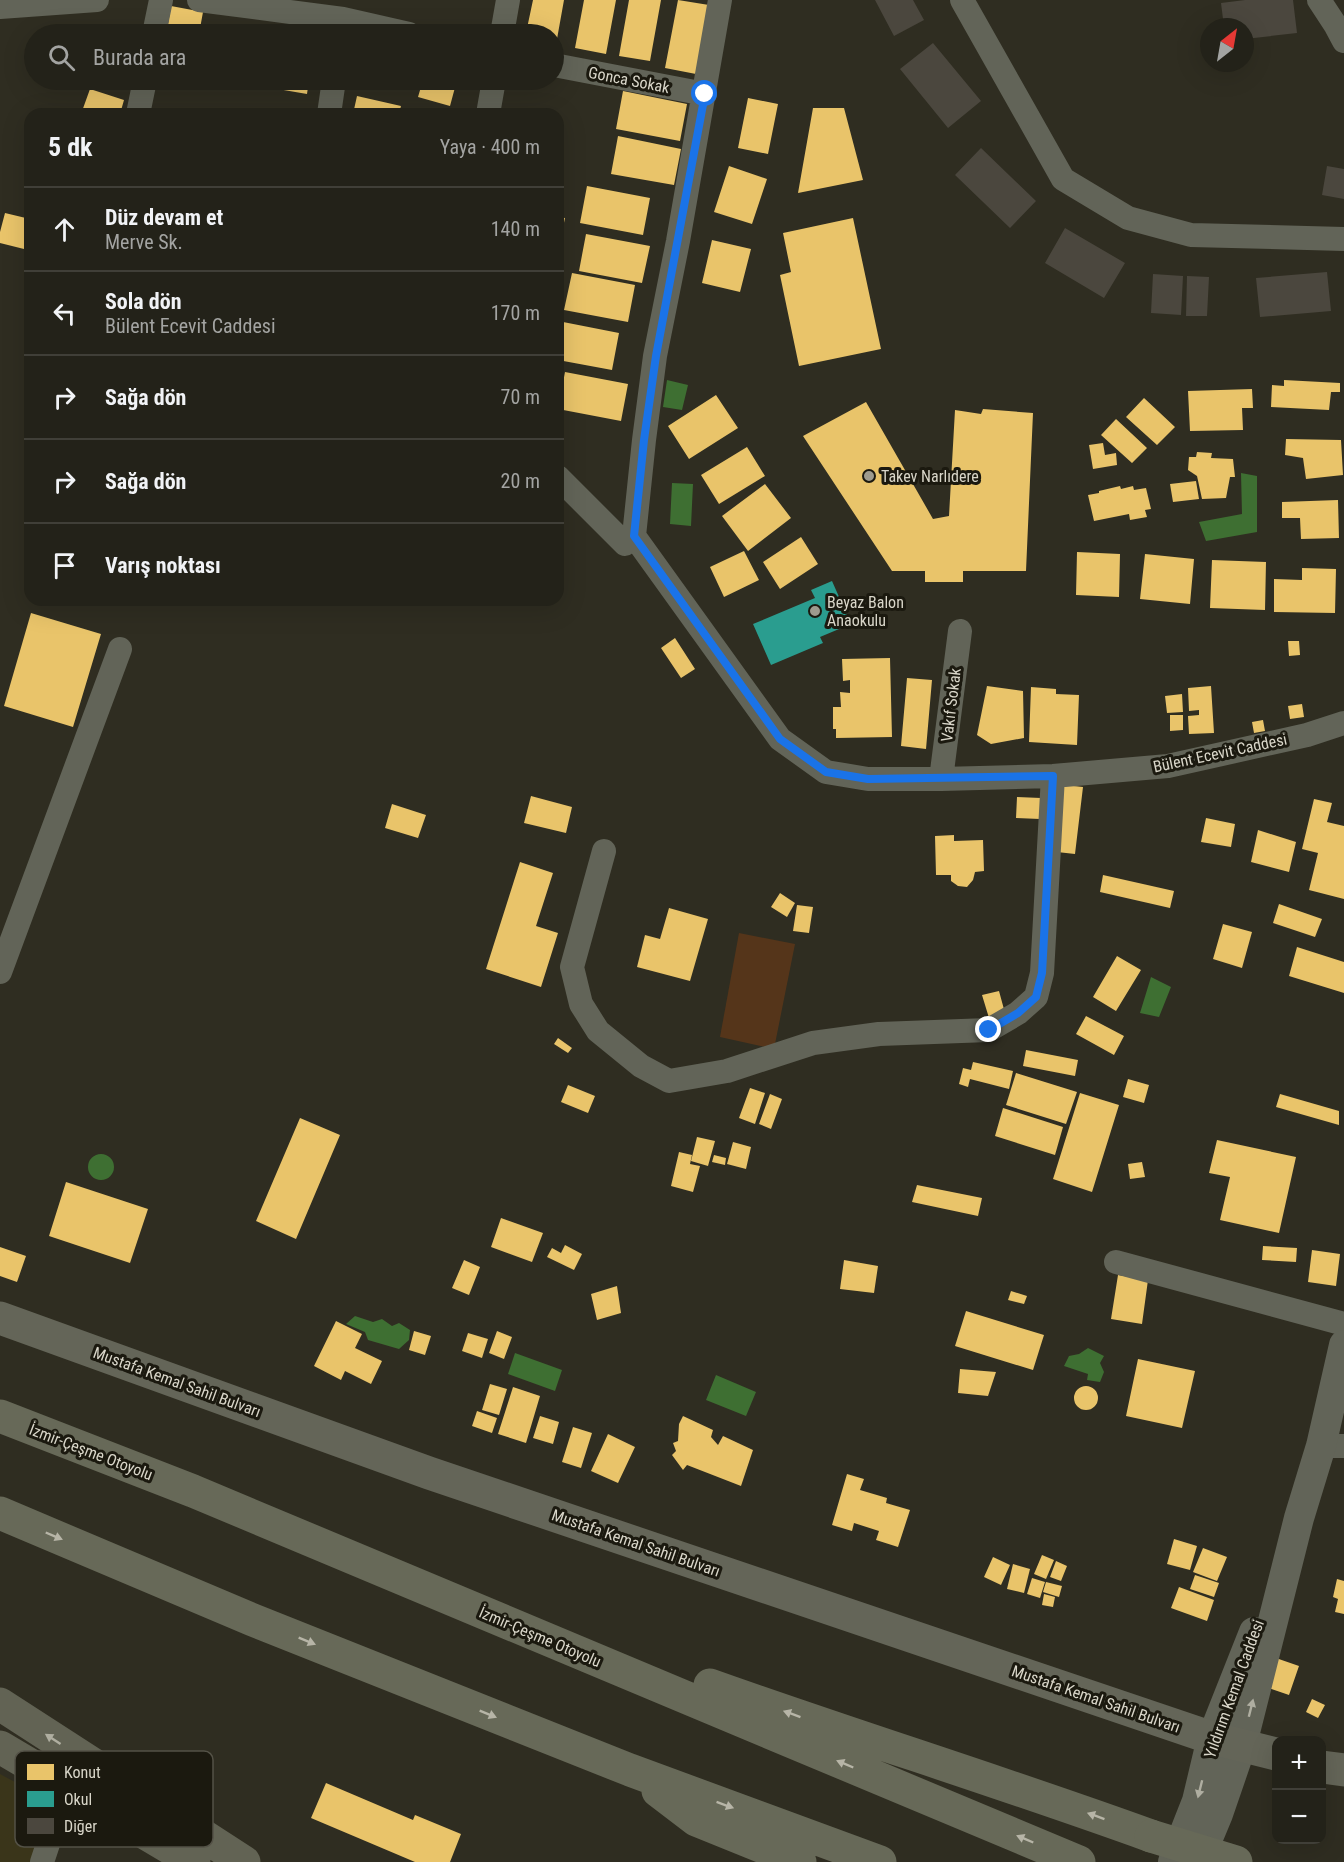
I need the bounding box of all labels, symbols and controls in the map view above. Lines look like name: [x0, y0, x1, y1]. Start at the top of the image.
north arrow: [1200, 18, 1254, 72]
search box: [24, 24, 564, 90]
icon: search: [45, 41, 78, 74]
text: Burada ara: [93, 45, 186, 70]
street label: Gonca Sokak: [587, 63, 672, 97]
route start: [691, 80, 717, 106]
text: 5 dk: [48, 132, 92, 162]
text: Yaya · 400 m: [440, 135, 540, 159]
text: Düz devam et: [105, 205, 223, 230]
icon: ahead: [48, 213, 81, 246]
text: 140 m: [491, 217, 540, 241]
text: Merve Sk.: [105, 230, 183, 254]
text: Sola dön: [105, 289, 181, 314]
icon: left: [48, 297, 81, 330]
text: 170 m: [491, 301, 540, 325]
text: Bülent Ecevit Caddesi: [105, 314, 276, 338]
icon: right: [48, 381, 81, 414]
text: Sağa dön: [105, 385, 186, 410]
text: 70 m: [501, 385, 540, 409]
icon: right: [48, 465, 81, 498]
place label: Takev Narlıdere: [881, 467, 979, 486]
text: Sağa dön: [105, 469, 186, 494]
text: 20 m: [501, 469, 540, 493]
marker: Takev Narlıdere: [862, 469, 876, 483]
icon: arrive: [48, 549, 81, 582]
text: Varış noktası: [105, 553, 221, 578]
place label: Beyaz Balon Anaokulu: [827, 593, 904, 630]
marker: Beyaz Balon Anaokulu: [808, 604, 822, 618]
street label: Vakıf Sokak: [937, 666, 965, 743]
street label: Bülent Ecevit Caddesi: [1151, 730, 1289, 776]
route end: [975, 1016, 1001, 1042]
street label: Mustafa Kemal Sahil Bulvarı: [91, 1343, 263, 1421]
street label: İzmir-Çeşme Otoyolu: [27, 1420, 155, 1484]
street label: Mustafa Kemal Sahil Bulvarı: [549, 1505, 723, 1581]
one-way arrow: [45, 1532, 63, 1541]
street label: İzmir-Çeşme Otoyolu: [476, 1603, 604, 1671]
street label: Yıldırım Kemal Caddesi: [1200, 1617, 1268, 1761]
one-way arrow: [299, 1637, 317, 1647]
street label: Mustafa Kemal Sahil Bulvarı: [1009, 1661, 1183, 1737]
one-way arrow: [1247, 1698, 1257, 1717]
one-way arrow: [480, 1709, 498, 1719]
one-way arrow: [783, 1709, 801, 1719]
one-way arrow: [45, 1734, 62, 1745]
map controls: [1272, 1736, 1326, 1844]
button: +: [1272, 1736, 1326, 1790]
legend: [15, 1751, 213, 1847]
one-way arrow: [835, 1759, 853, 1769]
text: Konut: [64, 1763, 101, 1782]
one-way arrow: [1194, 1780, 1204, 1798]
text: Okul: [64, 1790, 92, 1809]
button: −: [1272, 1790, 1326, 1844]
one-way arrow: [716, 1800, 734, 1810]
one-way arrow: [1087, 1810, 1105, 1820]
text: Diğer: [64, 1817, 97, 1836]
one-way arrow: [1015, 1834, 1033, 1844]

